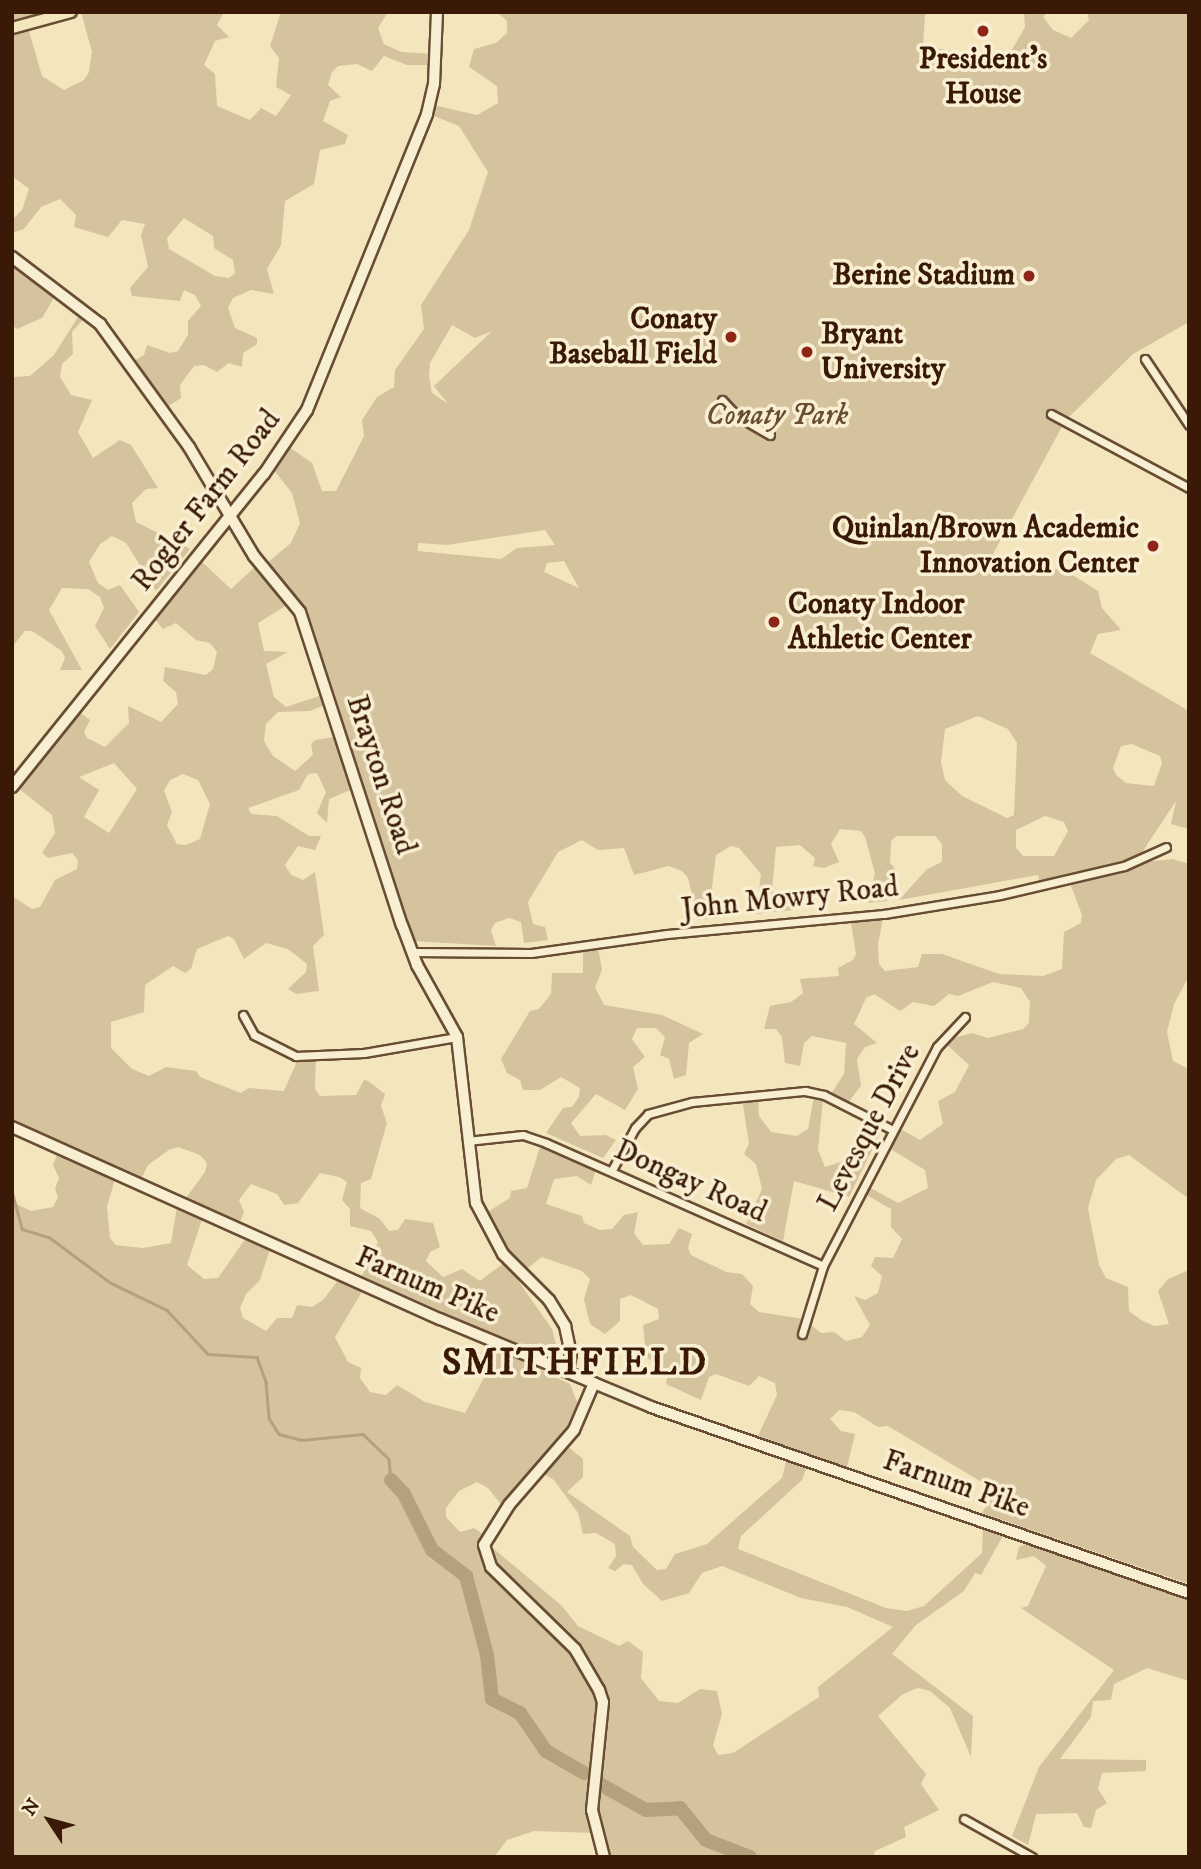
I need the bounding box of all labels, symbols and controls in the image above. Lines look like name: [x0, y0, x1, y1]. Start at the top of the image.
marker: President's House: [975, 23, 991, 39]
place label: President's House: [919, 42, 1047, 112]
place label: Berine Stadium: [833, 258, 1015, 294]
marker: Berine Stadium: [1021, 268, 1037, 284]
place label: Conaty Baseball Field: [549, 302, 717, 372]
place label: Bryant University: [821, 317, 945, 388]
marker: Conaty Baseball Field: [723, 329, 739, 345]
marker: Bryant University: [799, 344, 815, 360]
park label: Conaty Park: [706, 398, 848, 434]
street label: Rogler Farm Road: [125, 403, 289, 599]
place label: Quinlan/Brown Academic Innovation Center: [832, 511, 1139, 582]
marker: Quinlan/Brown Academic Innovation Center: [1145, 538, 1161, 554]
place label: Conaty Indoor Athletic Center: [788, 587, 972, 658]
marker: Conaty Indoor Athletic Center: [766, 614, 782, 630]
street label: Brayton Road: [337, 691, 423, 859]
street label: John Mowry Road: [680, 870, 900, 928]
street label: Levesque Drive: [811, 1038, 929, 1218]
street label: Dongay Road: [608, 1132, 772, 1232]
street label: Farnum Pike: [350, 1240, 504, 1332]
district label: SMITHFIELD: [443, 1342, 707, 1386]
street label: Farnum Pike: [878, 1443, 1034, 1527]
north arrow: [14, 1785, 84, 1855]
text: N: [18, 1794, 45, 1820]

